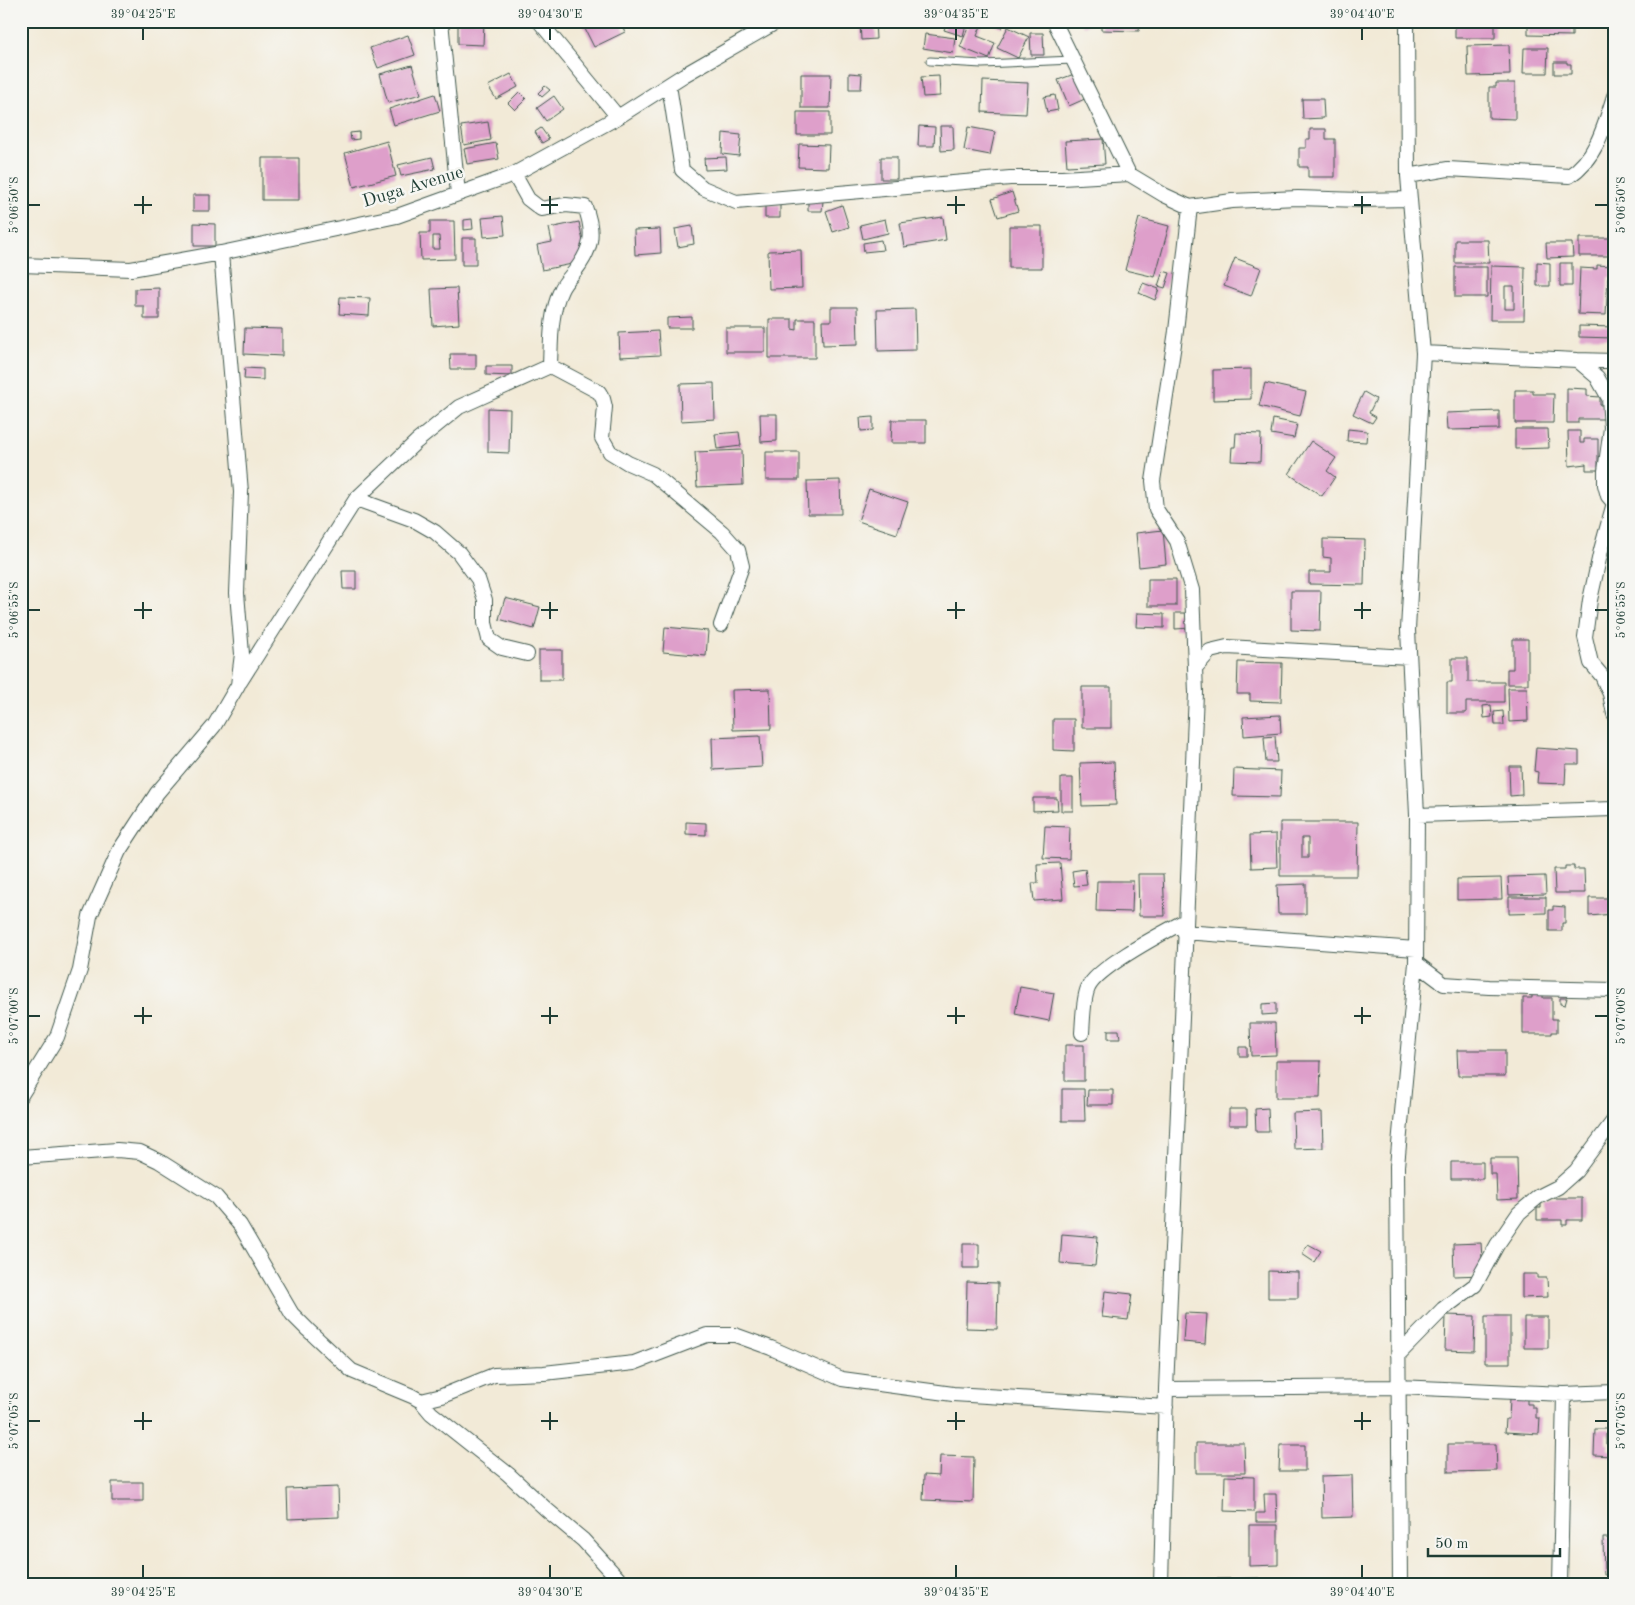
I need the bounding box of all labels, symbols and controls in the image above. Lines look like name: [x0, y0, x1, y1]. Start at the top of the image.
text: 39°04'25"E: [111, 8, 175, 21]
text: 39°04'35"E: [924, 8, 988, 21]
text: 39°04'30"E: [518, 9, 582, 21]
text: 39°04'40"E: [1330, 9, 1394, 21]
street label: Duga Avenue: [360, 163, 466, 211]
text: 5°06'50"S: [8, 177, 21, 233]
text: 5°06'50"S: [1615, 177, 1628, 233]
text: 5°06'55"S: [8, 582, 21, 638]
text: 5°06'55"S: [1615, 582, 1628, 638]
text: 5°07'00"S: [8, 988, 21, 1044]
text: 5°07'00"S: [1615, 988, 1628, 1044]
text: 5°07'05"S: [8, 1393, 21, 1449]
text: 5°07'05"S: [1615, 1393, 1628, 1449]
scale bar: [1428, 1525, 1560, 1557]
text: 50 m: [1435, 1537, 1469, 1552]
text: 39°04'25"E: [111, 1586, 175, 1599]
text: 39°04'35"E: [924, 1586, 988, 1599]
text: 39°04'30"E: [518, 1587, 582, 1599]
text: 39°04'40"E: [1330, 1587, 1394, 1599]

